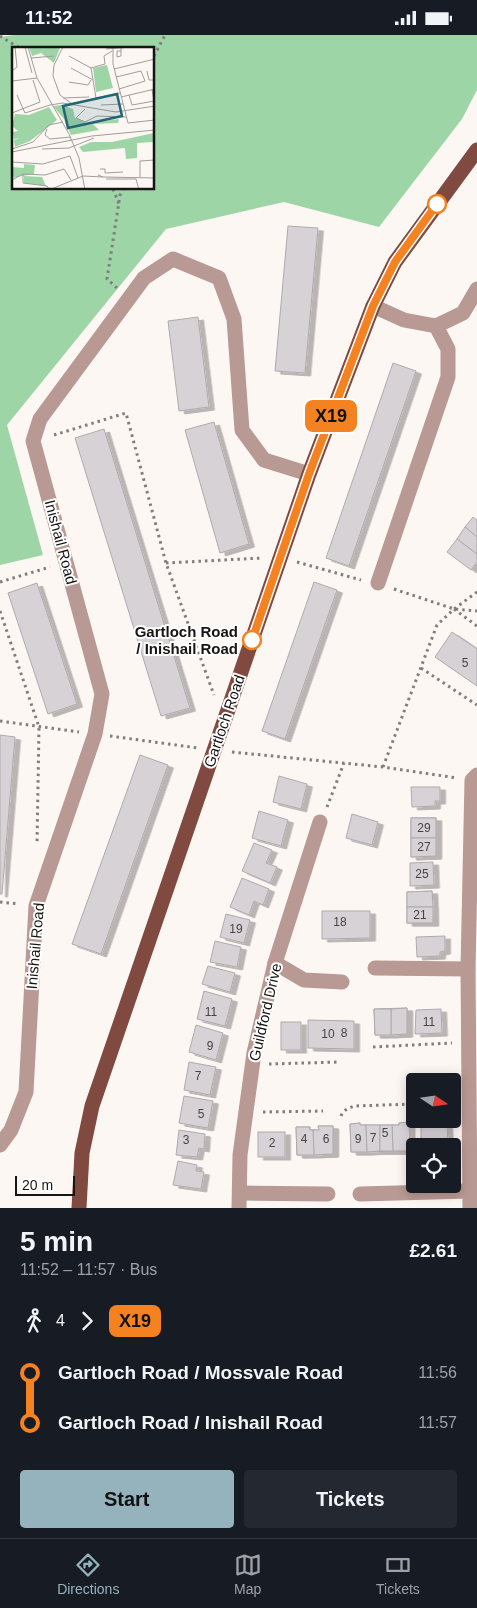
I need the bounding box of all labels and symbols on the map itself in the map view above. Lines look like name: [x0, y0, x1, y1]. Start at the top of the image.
inset map: [12, 47, 155, 190]
unlabelled marker: [427, 194, 447, 214]
line badge: X19: [302, 400, 360, 432]
street label: Inishail Road: [42, 498, 80, 586]
place label: Gartloch Road / Inishail Road: [135, 623, 238, 657]
marker: Gartloch Road / Inishail Road: [242, 630, 262, 650]
house number: 5: [462, 656, 469, 670]
street label: Gartloch Road: [200, 673, 248, 769]
house number: 29: [417, 821, 431, 835]
house number: 27: [417, 840, 431, 854]
house number: 25: [415, 867, 429, 881]
street label: Inishail Road: [23, 902, 47, 990]
house number: 21: [413, 908, 427, 922]
house number: 18: [333, 915, 347, 929]
house number: 19: [229, 922, 243, 936]
street label: Guildford Drive: [245, 961, 285, 1063]
house number: 11: [205, 1005, 218, 1019]
house number: 11: [423, 1015, 436, 1029]
house number: 8: [341, 1026, 348, 1040]
house number: 10: [321, 1027, 335, 1041]
house number: 9: [207, 1039, 214, 1053]
house number: 7: [195, 1069, 202, 1083]
north arrow: [406, 1073, 461, 1127]
house number: 5: [198, 1107, 205, 1121]
house number: 5: [382, 1126, 389, 1140]
house number: 7: [370, 1131, 377, 1145]
house number: 4: [301, 1132, 308, 1146]
house number: 6: [323, 1132, 330, 1146]
house number: 9: [355, 1132, 362, 1146]
house number: 3: [183, 1133, 190, 1147]
house number: 2: [269, 1136, 276, 1150]
scale bar: [15, 1173, 75, 1196]

